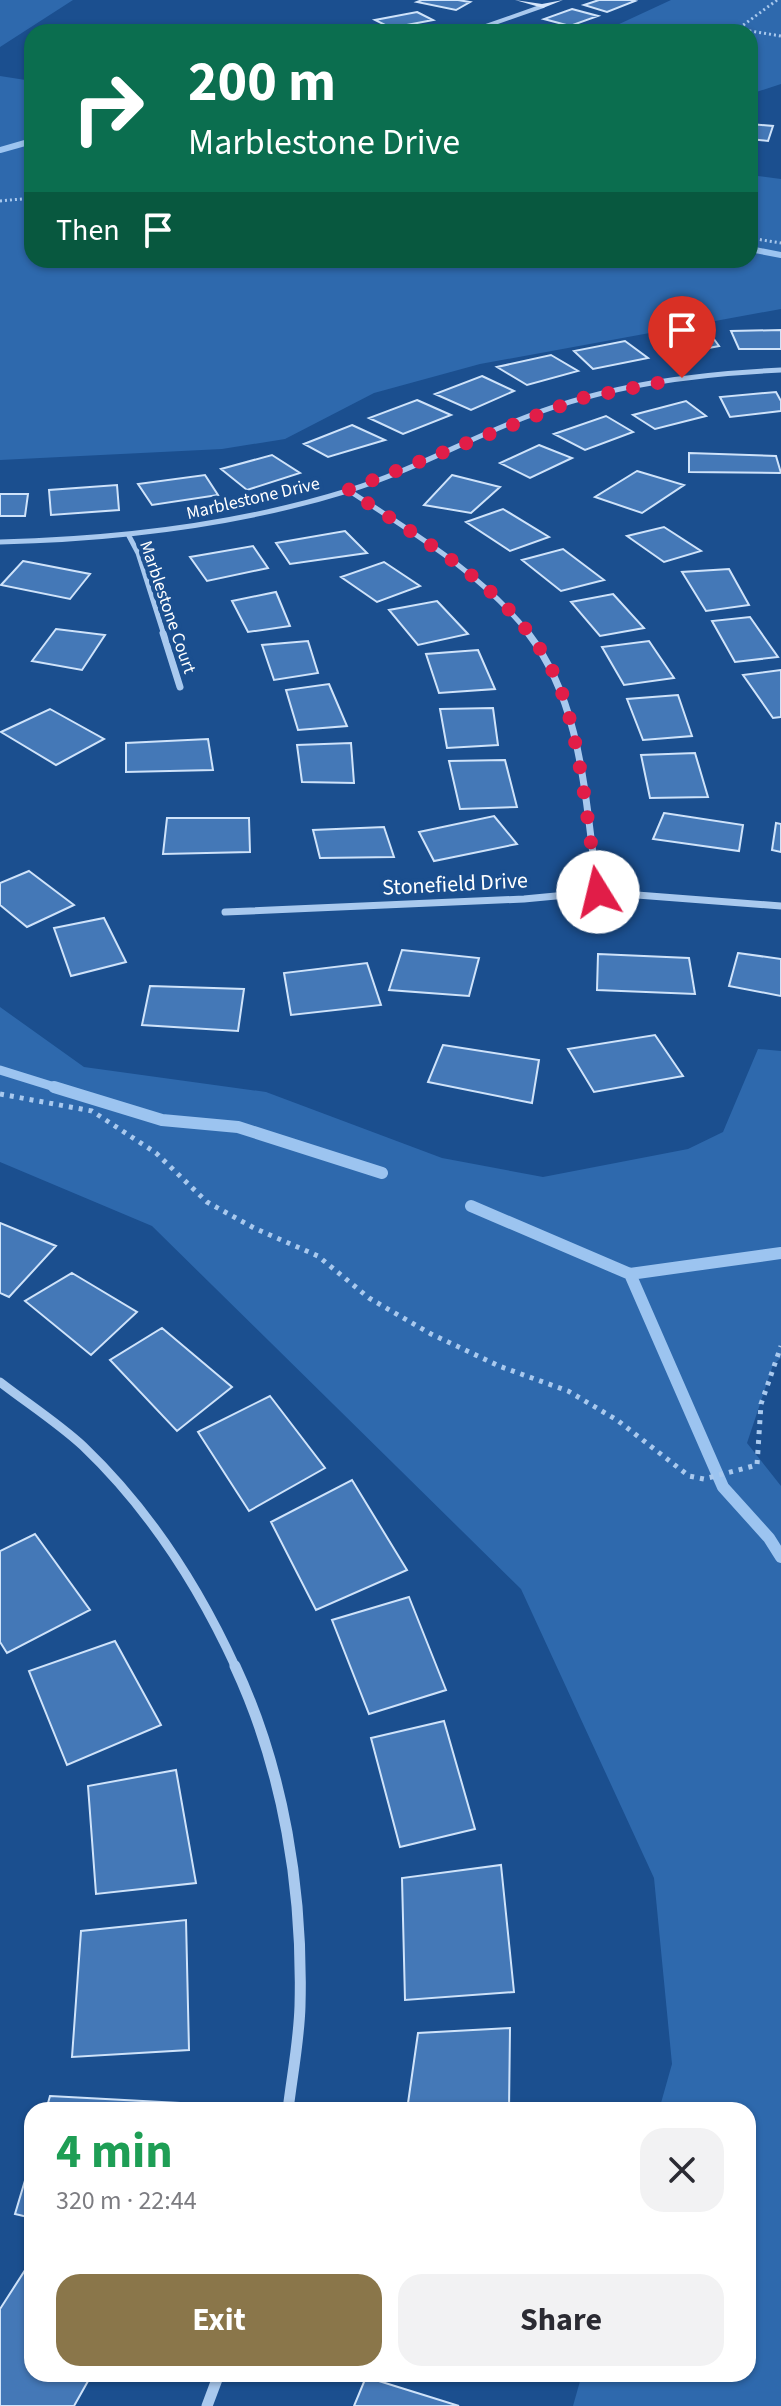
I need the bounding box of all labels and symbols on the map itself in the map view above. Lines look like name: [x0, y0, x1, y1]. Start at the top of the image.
pin: [648, 296, 716, 378]
street label: Marblestone Drive: [184, 471, 322, 526]
street label: Marblestone Court: [133, 537, 202, 677]
position arrow: [556, 850, 640, 934]
street label: Stonefield Drive: [381, 864, 529, 904]

